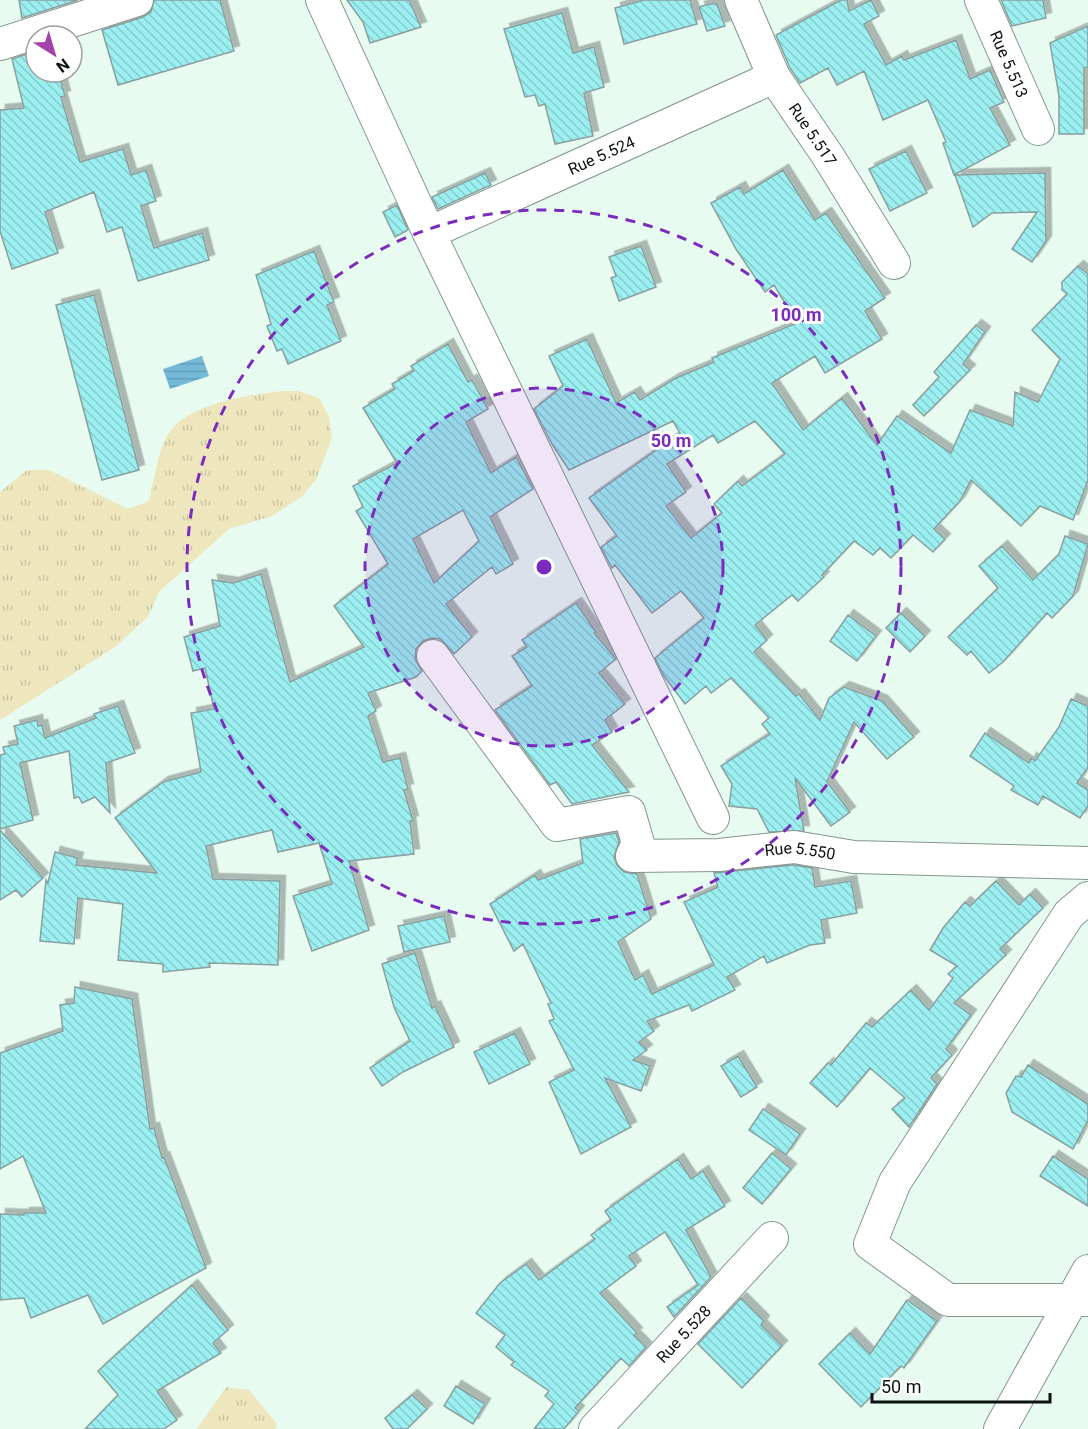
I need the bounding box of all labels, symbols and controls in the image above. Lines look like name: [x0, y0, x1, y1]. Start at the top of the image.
north arrow: [24, 24, 84, 84]
street label: Rue 5.513: [986, 28, 1032, 101]
text: N: [52, 55, 73, 77]
street label: Rue 5.517: [785, 100, 840, 169]
street label: Rue 5.524: [565, 132, 638, 179]
text: 100 m: [770, 304, 822, 325]
text: 50 m: [651, 430, 691, 451]
centre of rings: [534, 557, 554, 577]
street label: Rue 5.550: [764, 838, 837, 864]
street label: Rue 5.528: [653, 1301, 715, 1367]
scale bar: [872, 1366, 1050, 1404]
text: 50 m: [881, 1376, 921, 1397]

